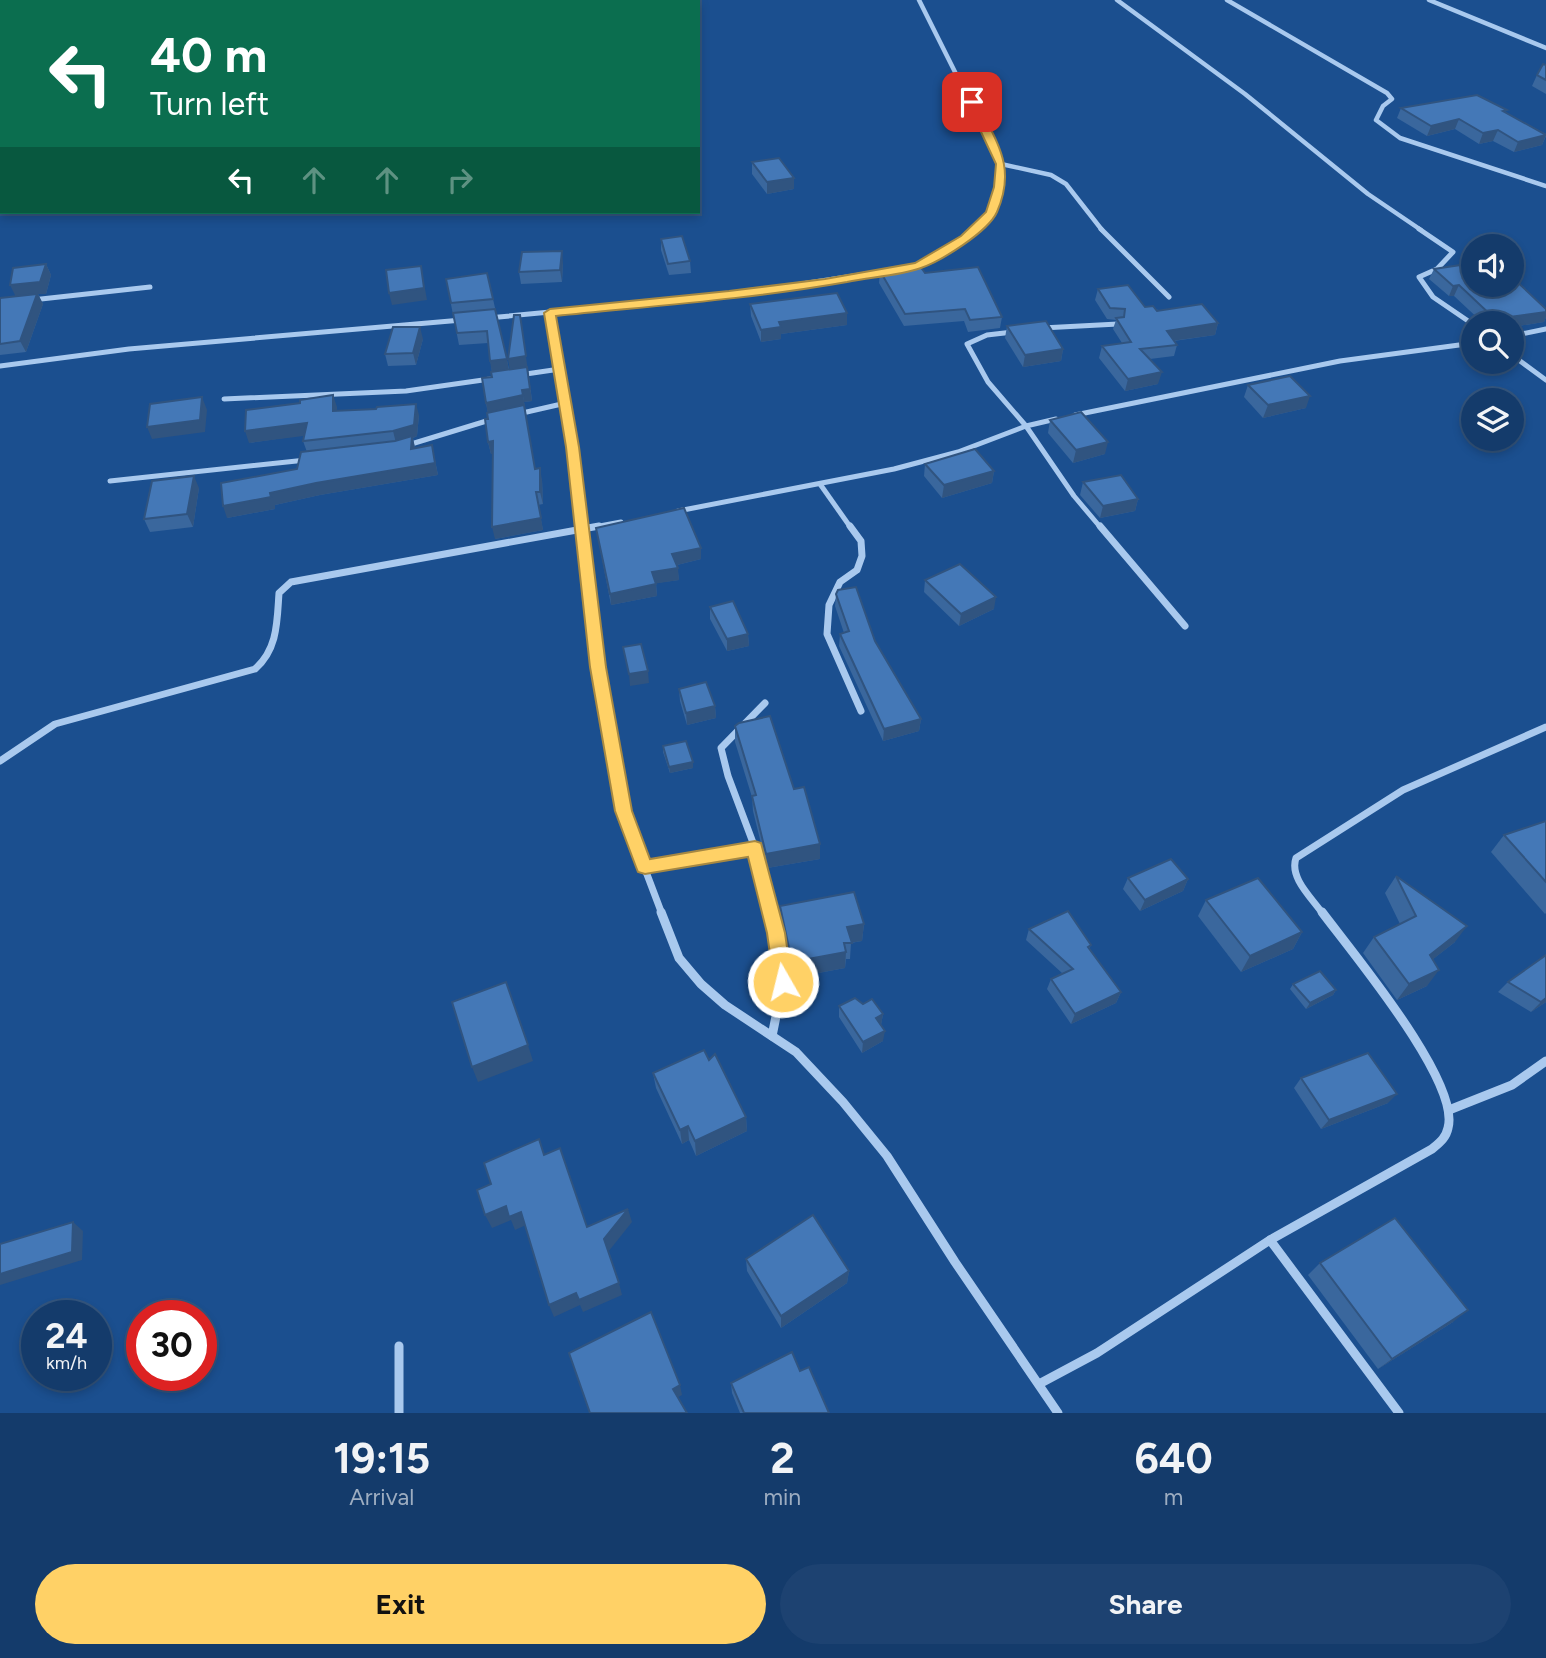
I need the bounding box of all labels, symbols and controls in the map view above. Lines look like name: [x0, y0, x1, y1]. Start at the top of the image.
text: 40 m: [150, 25, 267, 84]
icon: left: [35, 28, 126, 119]
pin: [942, 72, 1002, 132]
icon: arrive: [953, 83, 991, 121]
text: Turn left: [150, 85, 269, 123]
icon: left: [222, 161, 260, 199]
icon: ahead: [295, 161, 333, 199]
icon: ahead: [368, 161, 406, 199]
icon: right: [441, 161, 479, 199]
map controls: [1461, 234, 1524, 451]
button: sound: [1461, 234, 1524, 297]
button: search: [1461, 311, 1524, 374]
button: layers: [1461, 388, 1524, 451]
position arrow: [746, 945, 820, 1019]
speed limit sign: 30: [126, 1300, 217, 1391]
text: 24: [45, 1315, 88, 1357]
text: km/h: [46, 1352, 87, 1374]
text: 19:15: [333, 1433, 430, 1484]
text: 2: [770, 1433, 794, 1484]
text: 640: [1135, 1433, 1213, 1484]
text: Arrival: [349, 1483, 414, 1511]
text: min: [763, 1483, 801, 1511]
text: m: [1164, 1483, 1183, 1511]
button: Exit: [35, 1564, 766, 1644]
button: Share: [780, 1564, 1511, 1644]

